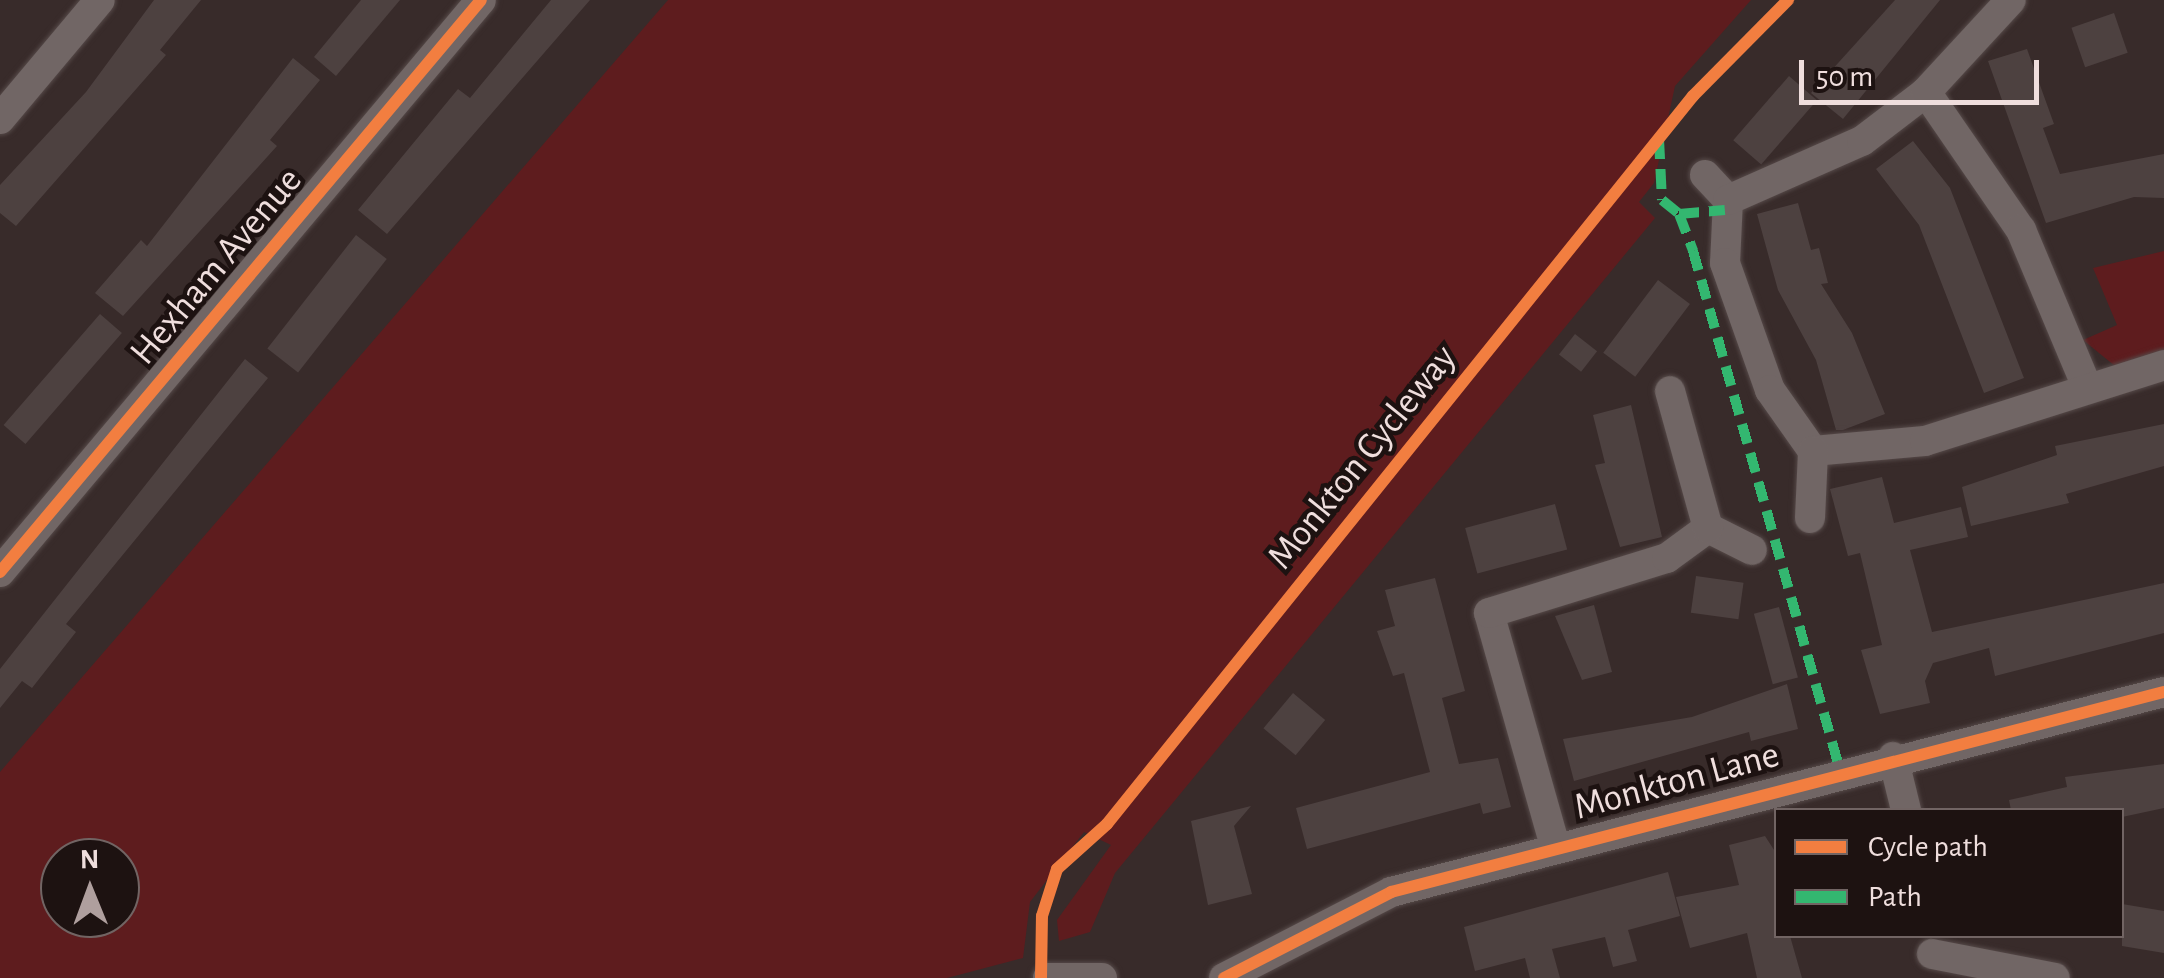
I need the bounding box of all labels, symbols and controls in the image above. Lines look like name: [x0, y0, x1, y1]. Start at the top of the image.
scale bar: [1804, 40, 2044, 102]
text: 50 m: [1816, 62, 1873, 92]
street label: Hexham Avenue: [121, 159, 313, 375]
street label: Monkton Cycleway: [1259, 337, 1467, 579]
street label: Monkton Lane: [1570, 733, 1784, 831]
legend: [1774, 808, 2124, 938]
text: Cycle path: [1868, 832, 1988, 862]
north arrow: [40, 838, 140, 938]
text: N: [80, 846, 99, 874]
text: Path: [1868, 882, 1922, 912]

